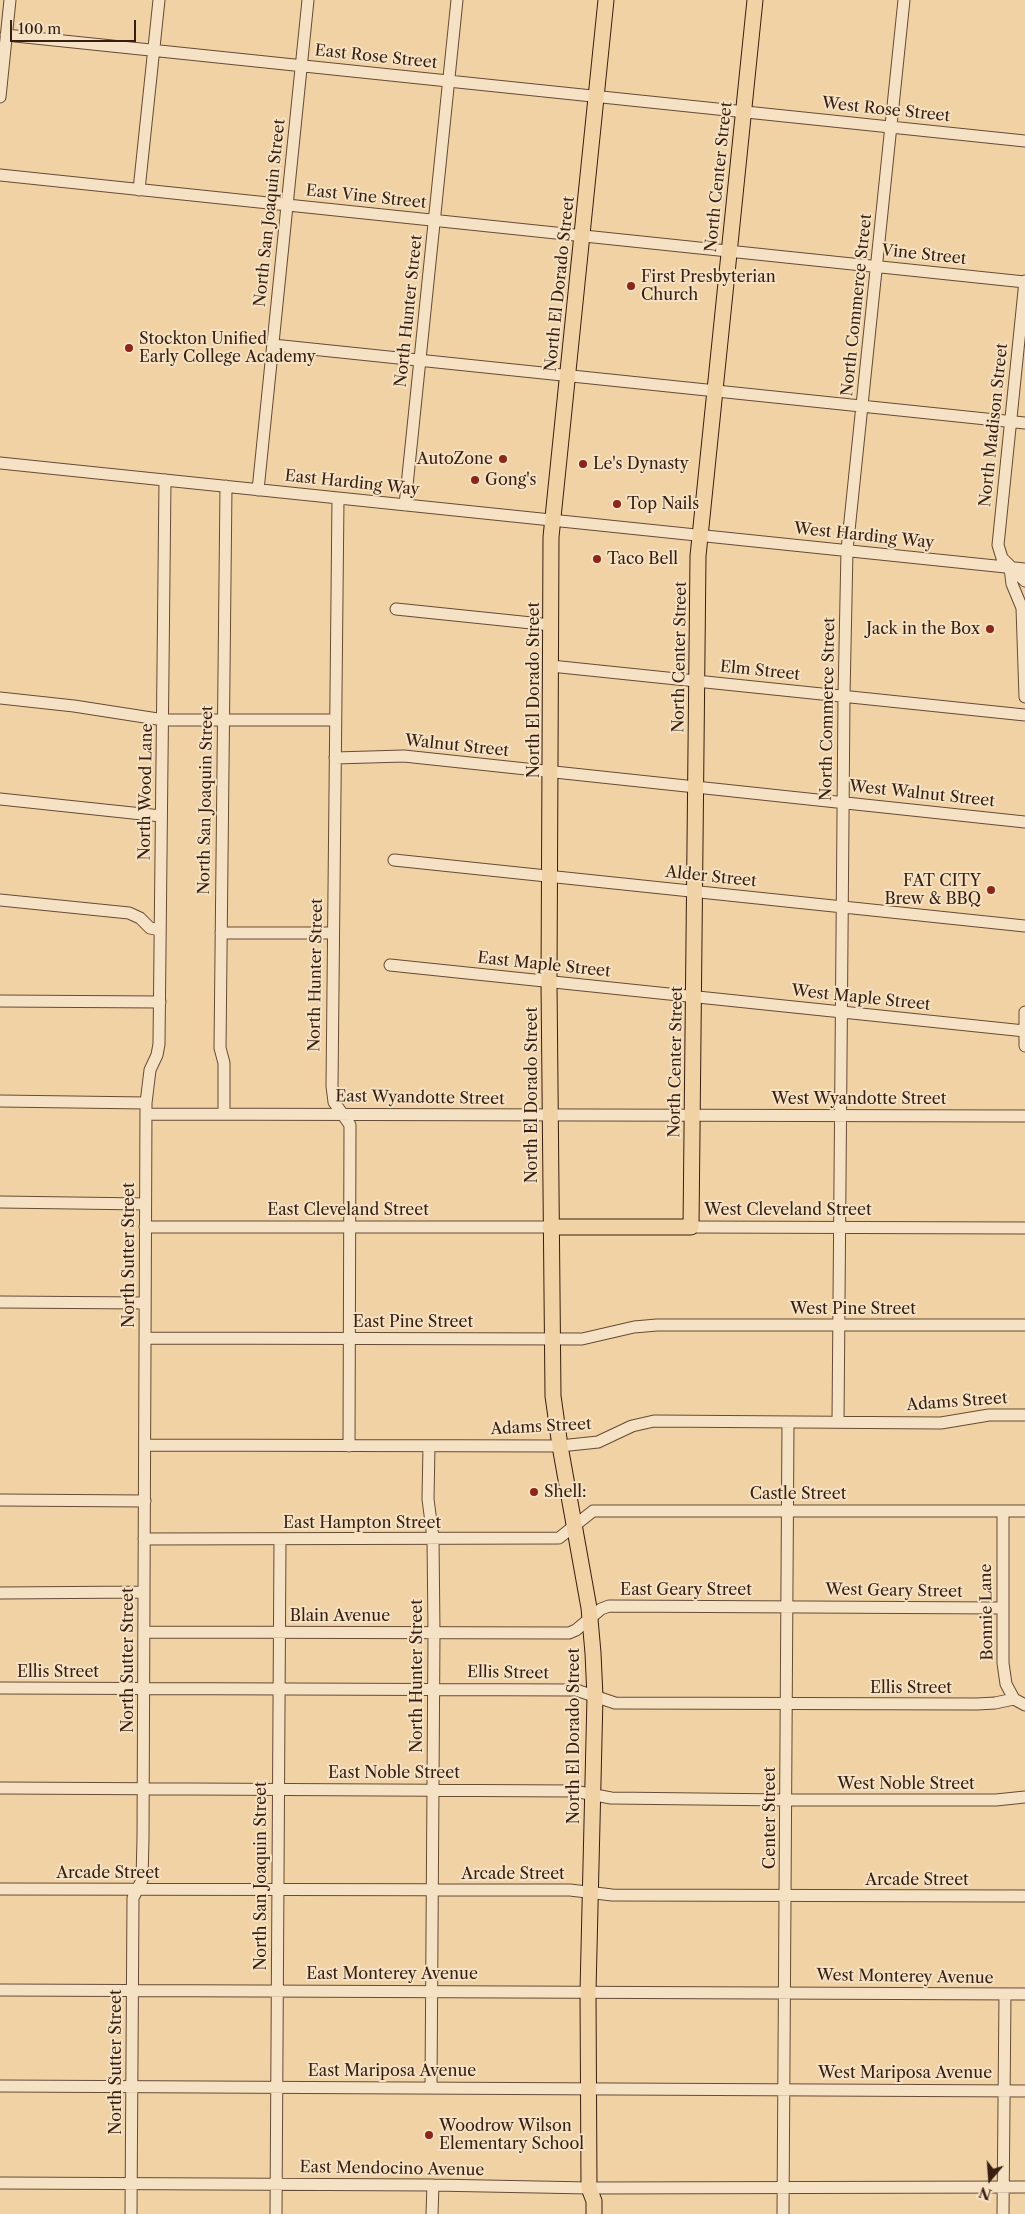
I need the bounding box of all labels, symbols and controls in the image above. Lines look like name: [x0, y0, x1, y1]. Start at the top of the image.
scale bar: [12, 10, 139, 42]
text: 100 m: [18, 19, 61, 38]
street label: East Rose Street: [314, 41, 438, 73]
street label: West Rose Street: [821, 94, 951, 126]
street label: North Center Street: [702, 101, 736, 253]
street label: North San Joaquin Street: [251, 118, 289, 308]
street label: East Vine Street: [305, 181, 427, 213]
street label: North El Dorado Street: [541, 195, 579, 373]
street label: North Commerce Street: [838, 213, 876, 397]
street label: North Hunter Street: [391, 234, 427, 388]
street label: Vine Street: [881, 241, 967, 269]
place label: First Presbyterian Church: [641, 267, 776, 305]
marker: First Presbyterian Church: [625, 280, 637, 292]
place label: Stockton Unified Early College Academy: [139, 329, 316, 367]
marker: Stockton Unified Early College Academy: [123, 342, 135, 354]
street label: North Madison Street: [976, 342, 1012, 508]
place label: AutoZone: [417, 449, 493, 469]
marker: AutoZone: [497, 453, 509, 465]
place label: Le's Dynasty: [593, 454, 689, 474]
marker: Le's Dynasty: [577, 458, 589, 470]
street label: East Harding Way: [284, 466, 420, 500]
place label: Gong's: [485, 470, 536, 490]
marker: Gong's: [469, 474, 481, 486]
place label: Top Nails: [627, 494, 699, 514]
marker: Top Nails: [611, 498, 623, 510]
street label: West Harding Way: [793, 519, 935, 553]
place label: Taco Bell: [607, 549, 678, 569]
marker: Taco Bell: [591, 553, 603, 565]
street label: North Center Street: [669, 581, 691, 733]
street label: North El Dorado Street: [524, 602, 544, 778]
street label: North Commerce Street: [817, 617, 839, 801]
place label: Jack in the Box: [866, 619, 980, 639]
marker: Jack in the Box: [984, 623, 996, 635]
street label: Elm Street: [719, 657, 801, 685]
street label: North San Joaquin Street: [195, 705, 217, 895]
street label: North Wood Lane: [135, 723, 157, 861]
street label: Walnut Street: [404, 731, 510, 761]
street label: West Walnut Street: [848, 777, 996, 811]
street label: Alder Street: [664, 863, 758, 891]
place label: FAT CITY Brew & BBQ: [884, 871, 981, 909]
marker: FAT CITY Brew & BBQ: [985, 884, 997, 896]
street label: North Hunter Street: [305, 898, 327, 1052]
street label: East Maple Street: [476, 948, 612, 982]
street label: West Maple Street: [791, 981, 931, 1015]
street label: North Center Street: [665, 986, 687, 1138]
street label: North El Dorado Street: [522, 1007, 542, 1183]
street label: East Wyandotte Street: [335, 1087, 505, 1109]
street label: West Wyandotte Street: [772, 1089, 946, 1109]
street label: North Sutter Street: [119, 1182, 139, 1328]
street label: East Cleveland Street: [267, 1200, 429, 1220]
street label: West Cleveland Street: [704, 1200, 872, 1220]
street label: West Pine Street: [790, 1299, 916, 1319]
street label: East Pine Street: [353, 1312, 473, 1332]
street label: Adams Street: [906, 1389, 1008, 1415]
street label: Adams Street: [490, 1415, 592, 1439]
place label: Shell:: [544, 1482, 587, 1502]
street label: Castle Street: [750, 1484, 846, 1504]
marker: Shell:: [528, 1486, 540, 1498]
street label: East Hampton Street: [283, 1513, 441, 1533]
street label: Bonnie Lane: [977, 1563, 997, 1661]
street label: East Geary Street: [620, 1580, 752, 1600]
street label: West Geary Street: [825, 1580, 963, 1602]
street label: North Sutter Street: [118, 1587, 138, 1733]
street label: North Hunter Street: [407, 1599, 427, 1753]
street label: Blain Avenue: [290, 1606, 390, 1626]
street label: North El Dorado Street: [564, 1648, 584, 1824]
street label: Ellis Street: [17, 1662, 99, 1682]
street label: Ellis Street: [467, 1663, 549, 1683]
street label: Ellis Street: [870, 1678, 952, 1698]
street label: East Noble Street: [328, 1763, 460, 1783]
street label: Center Street: [760, 1767, 780, 1869]
street label: West Noble Street: [837, 1774, 975, 1794]
street label: North San Joaquin Street: [251, 1781, 271, 1971]
street label: Arcade Street: [56, 1863, 160, 1883]
street label: Arcade Street: [461, 1864, 565, 1884]
street label: Arcade Street: [865, 1870, 969, 1890]
street label: East Monterey Avenue: [306, 1964, 478, 1984]
street label: West Monterey Avenue: [816, 1966, 994, 1988]
street label: North Sutter Street: [106, 1989, 126, 2135]
street label: East Mariposa Avenue: [308, 2061, 476, 2081]
street label: West Mariposa Avenue: [818, 2063, 992, 2083]
place label: Woodrow Wilson Elementary School: [439, 2116, 584, 2154]
marker: Woodrow Wilson Elementary School: [423, 2129, 435, 2141]
north arrow: [965, 2154, 1015, 2204]
street label: East Mendocino Avenue: [299, 2158, 485, 2180]
text: N: [977, 2183, 994, 2204]

